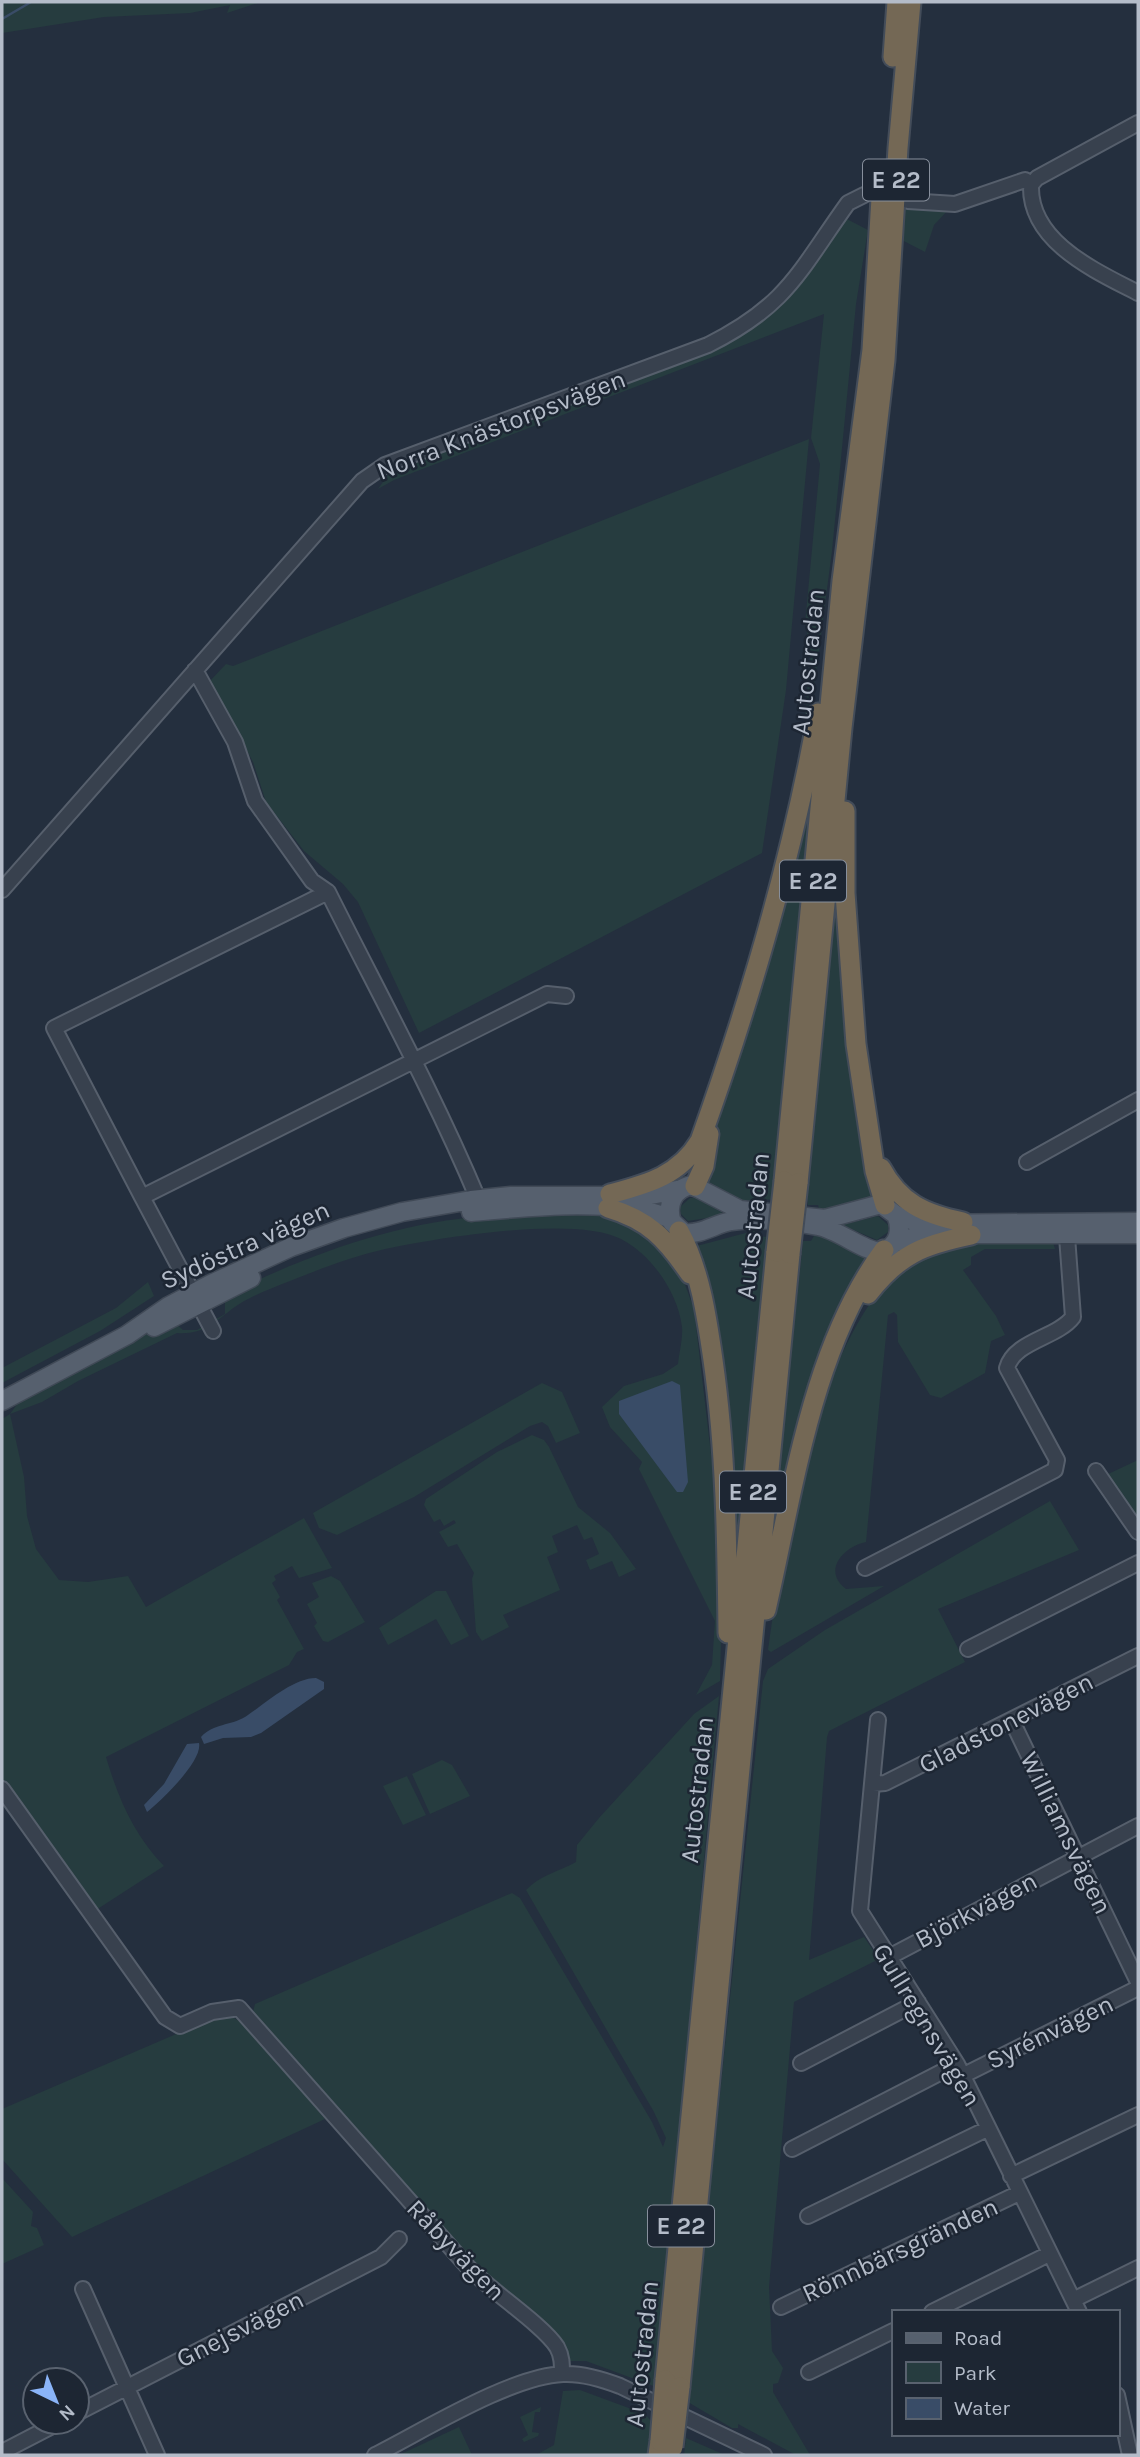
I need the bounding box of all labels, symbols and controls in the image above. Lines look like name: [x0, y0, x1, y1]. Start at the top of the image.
road number: E 22: [863, 160, 929, 200]
street label: Norra Knästorpsvägen: [372, 363, 630, 487]
street label: Autostradan: [785, 587, 831, 737]
road number: E 22: [780, 860, 846, 902]
street label: Autostradan: [730, 1151, 776, 1301]
street label: Sydöstra vägen: [156, 1194, 334, 1296]
road number: E 22: [720, 1472, 786, 1512]
street label: Gladstonevägen: [914, 1666, 1098, 1780]
street label: Autostradan: [674, 1715, 720, 1865]
street label: Williamsvägen: [1013, 1747, 1119, 1919]
street label: Björkvägen: [910, 1865, 1042, 1955]
street label: Gullregnsvägen: [866, 1938, 988, 2112]
street label: Syrénvägen: [981, 1988, 1119, 2076]
street label: Rönnbärsgränden: [797, 2191, 1003, 2309]
street label: Råbyvägen: [400, 2193, 512, 2307]
road number: E 22: [648, 2206, 714, 2246]
street label: Autostradan: [619, 2279, 665, 2429]
street label: Gnejsvägen: [171, 2284, 309, 2374]
legend: [892, 2310, 1119, 2436]
text: Road: [954, 2326, 1002, 2350]
text: Park: [954, 2361, 997, 2385]
north arrow: [21, 2366, 91, 2436]
text: Water: [954, 2396, 1010, 2420]
text: N: [54, 2400, 79, 2425]

